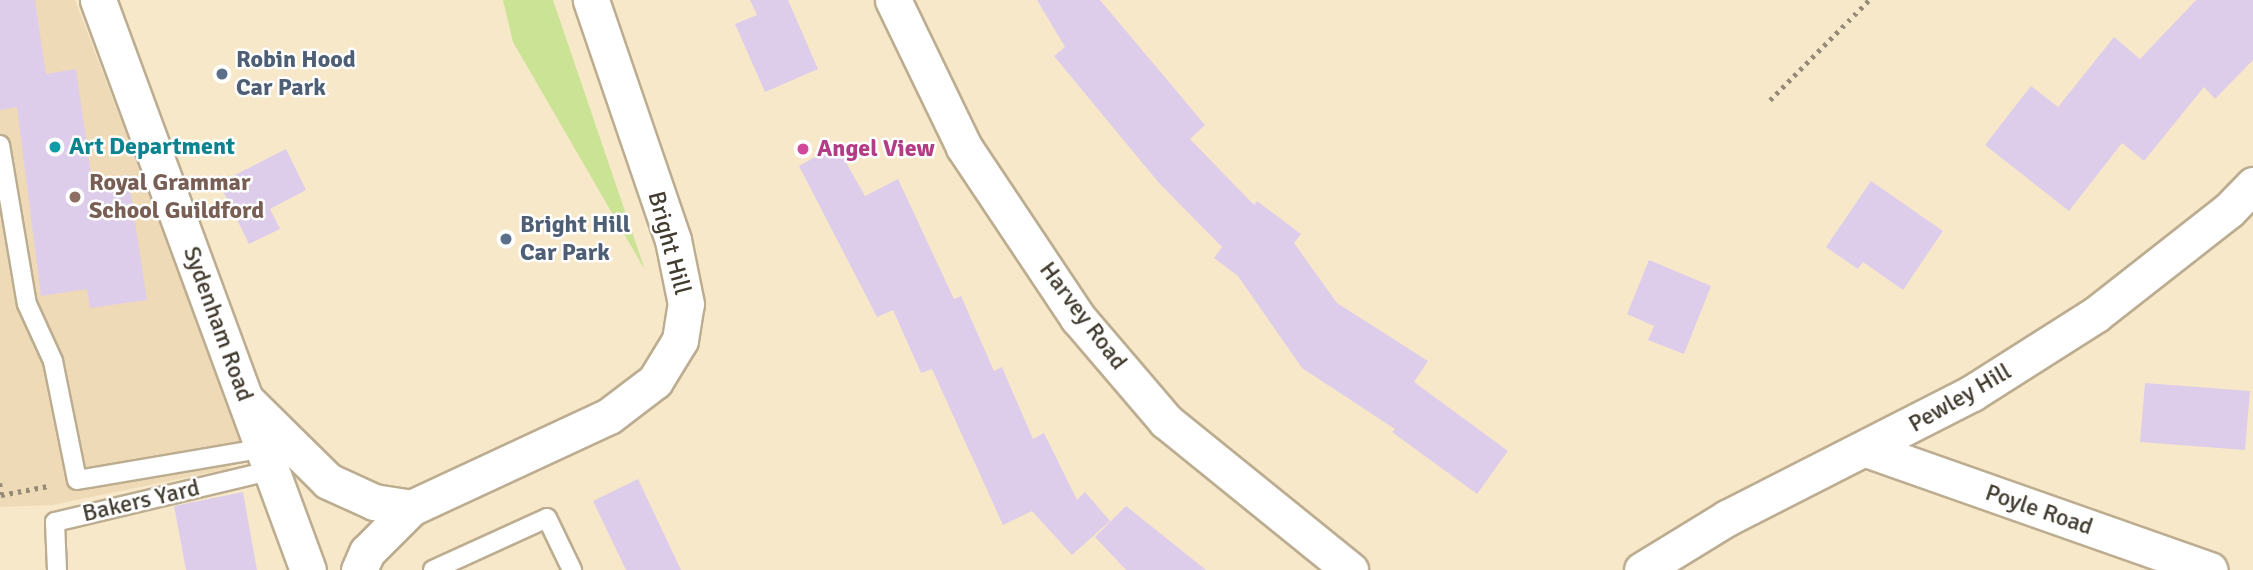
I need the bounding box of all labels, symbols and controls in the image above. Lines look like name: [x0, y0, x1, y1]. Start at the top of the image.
place label: Robin Hood Car Park: [236, 46, 356, 102]
marker: Robin Hood Car Park: [214, 66, 230, 82]
place label: Art Department: [69, 133, 235, 161]
place label: Angel View: [817, 135, 935, 163]
marker: Art Department: [47, 139, 63, 155]
marker: Angel View: [795, 141, 811, 157]
place label: Royal Grammar School Guildford: [89, 169, 264, 225]
street label: Bright Hill: [641, 188, 697, 298]
marker: Royal Grammar School Guildford: [67, 189, 83, 205]
place label: Bright Hill Car Park: [520, 211, 630, 267]
marker: Bright Hill Car Park: [498, 231, 514, 247]
street label: Sydenham Road: [177, 243, 259, 405]
street label: Harvey Road: [1033, 256, 1133, 376]
street label: Pewley Hill: [1904, 357, 2016, 439]
street label: Bakers Yard: [80, 474, 202, 528]
street label: Poyle Road: [1981, 478, 2097, 542]

